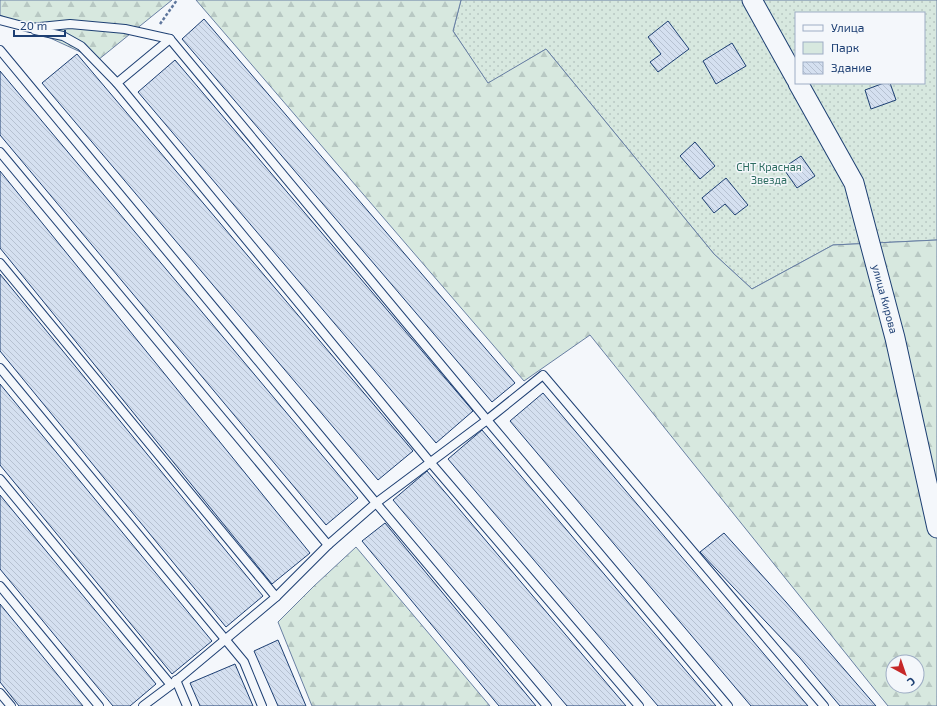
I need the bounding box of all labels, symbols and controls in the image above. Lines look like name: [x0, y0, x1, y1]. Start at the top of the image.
scale bar: [14, 12, 65, 38]
legend: [795, 12, 925, 84]
text: 20 m: [20, 18, 47, 32]
text: Улица: [831, 20, 864, 34]
text: Парк: [831, 40, 860, 54]
text: Здание: [831, 60, 872, 74]
park label: СНТ Красная Звезда: [736, 160, 802, 186]
street label: улица Кирова: [869, 263, 901, 335]
north arrow: [885, 654, 925, 694]
text: С: [905, 675, 918, 689]

